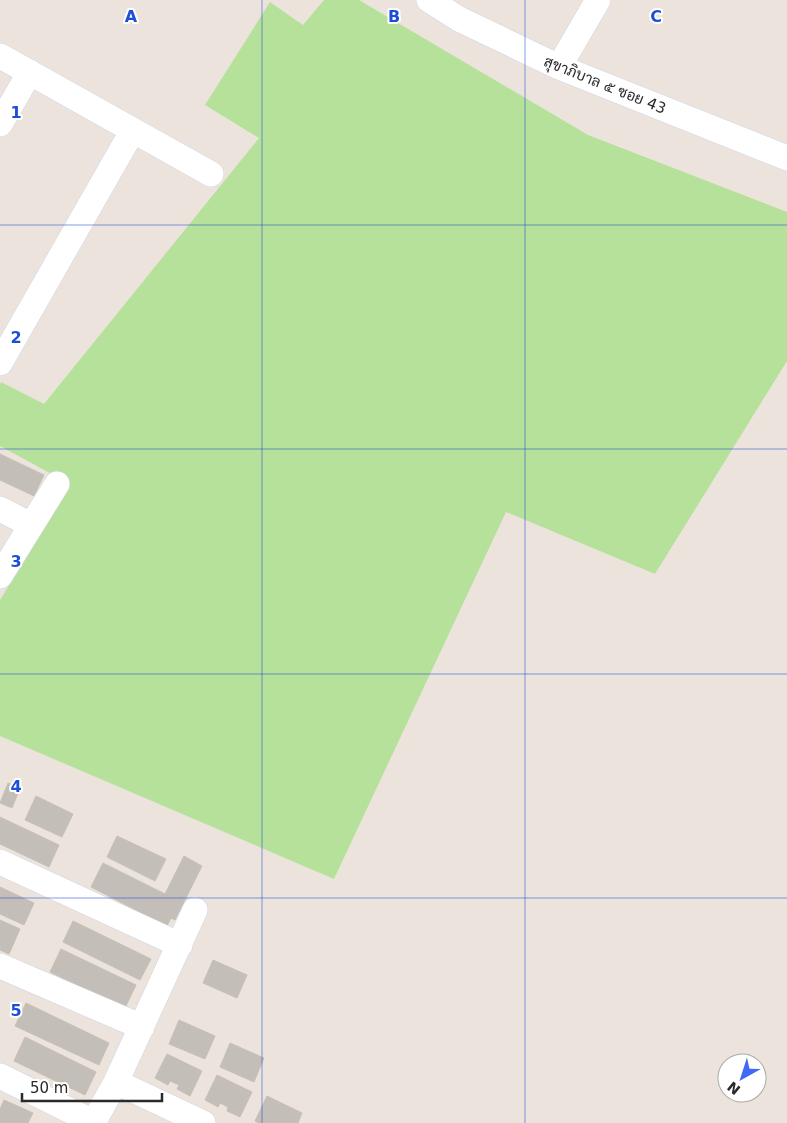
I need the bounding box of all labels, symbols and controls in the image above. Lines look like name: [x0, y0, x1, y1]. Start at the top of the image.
text: A: [125, 7, 138, 26]
text: B: [388, 7, 400, 26]
text: C: [650, 7, 662, 26]
street label: สุขาภิบาล ๕ ซอย 43: [541, 52, 669, 120]
text: 1: [10, 103, 22, 122]
text: 2: [10, 328, 22, 347]
text: 3: [10, 552, 22, 571]
text: 4: [10, 777, 22, 796]
text: 5: [10, 1001, 22, 1020]
north arrow: [717, 1053, 767, 1103]
scale bar: [22, 1070, 162, 1102]
text: N: [724, 1078, 743, 1098]
text: 50 m: [30, 1079, 68, 1097]

